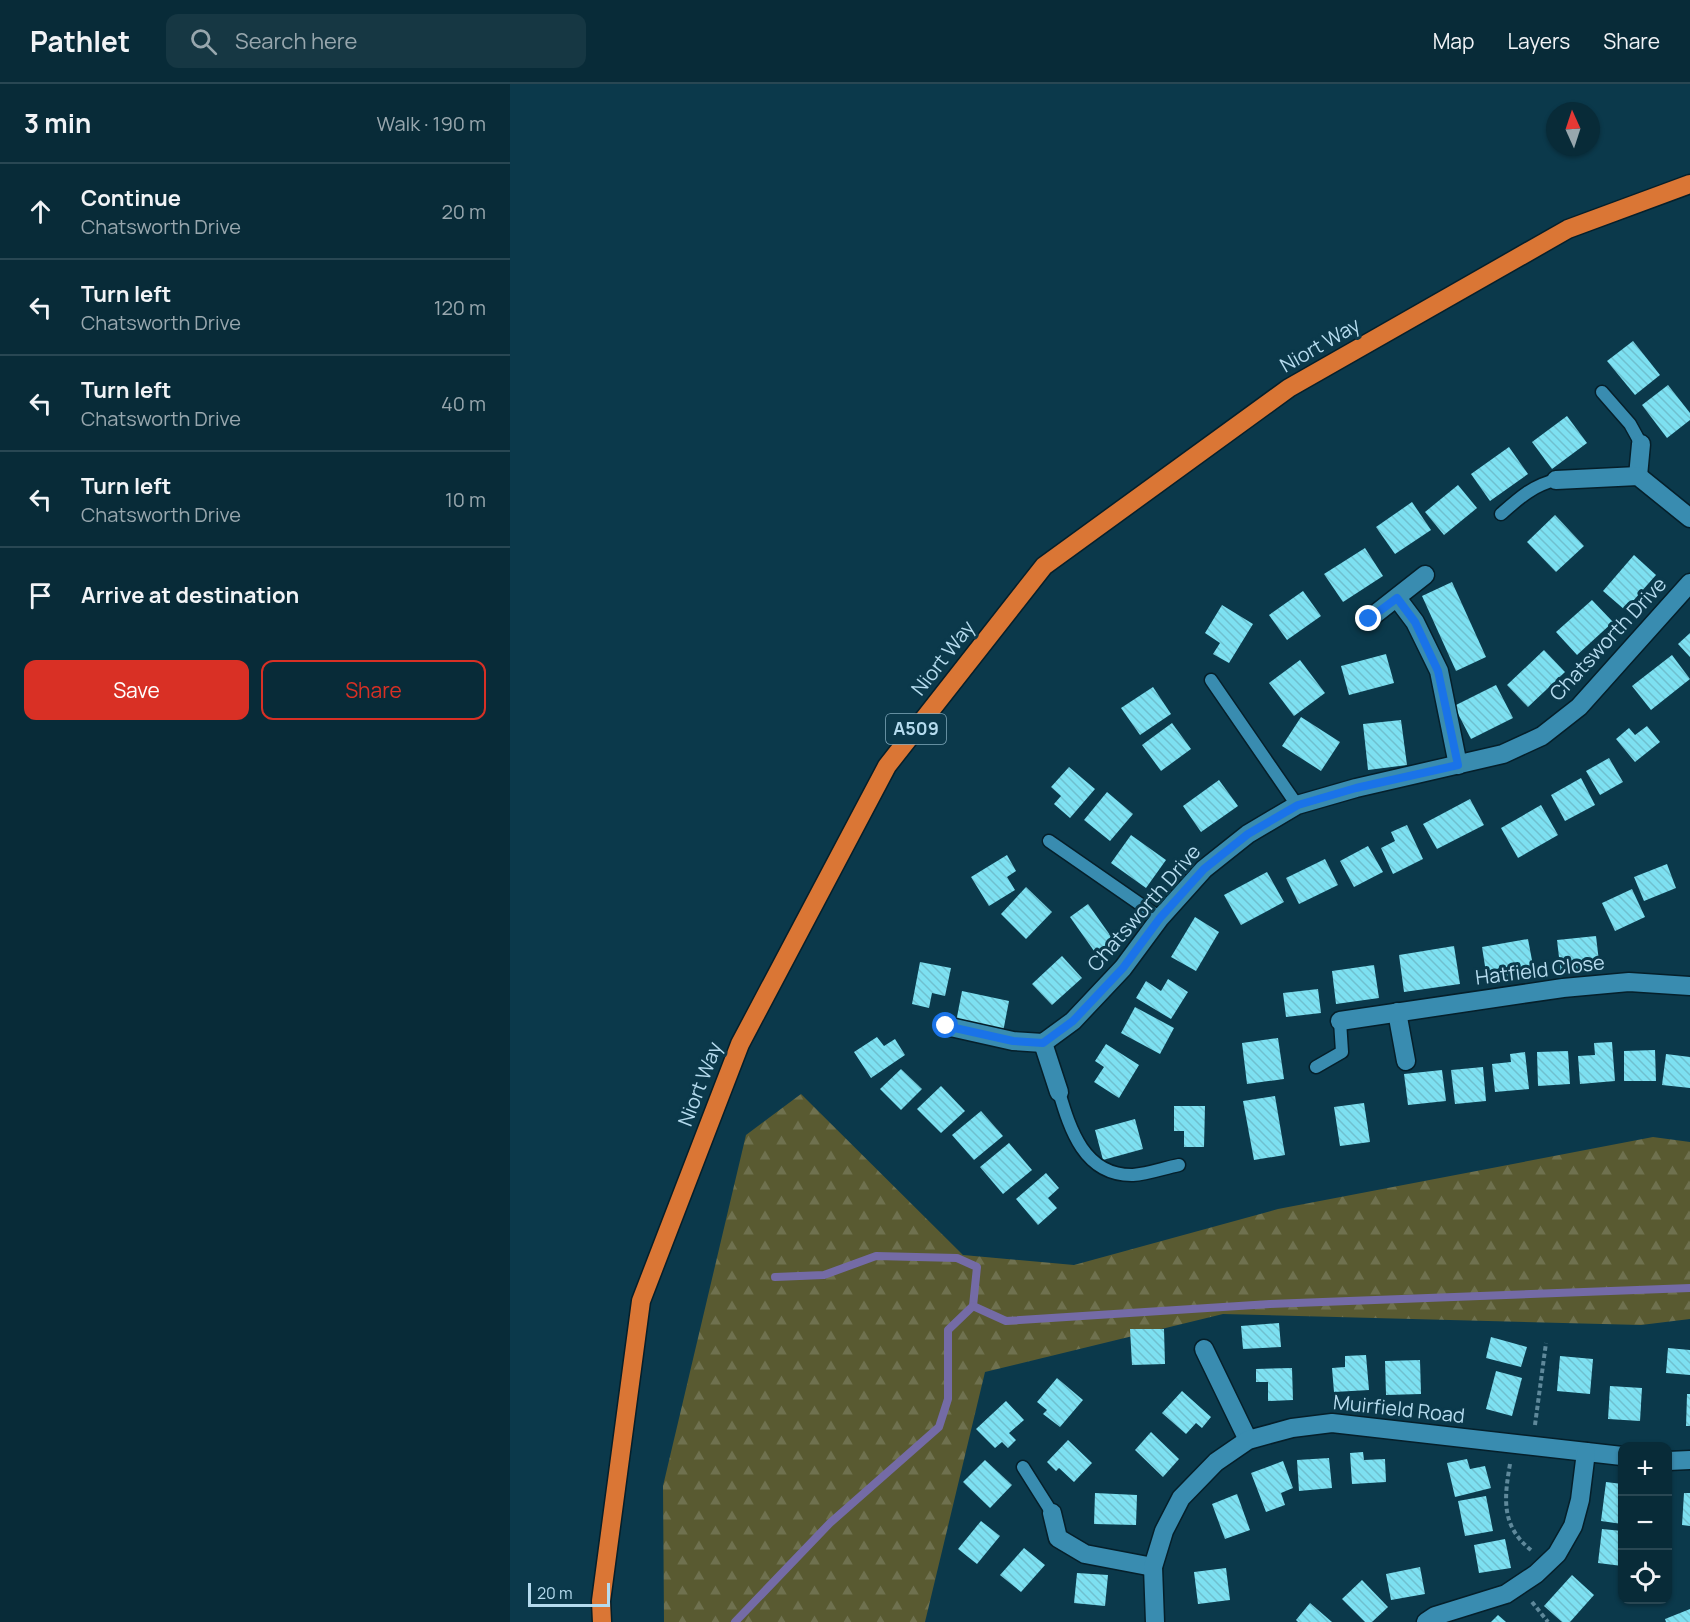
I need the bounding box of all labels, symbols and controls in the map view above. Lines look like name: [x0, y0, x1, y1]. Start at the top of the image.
search box: [166, 14, 586, 68]
text: Pathlet: [30, 22, 130, 60]
icon: search: [187, 25, 220, 58]
text: Search here: [235, 26, 357, 56]
text: Map: [1433, 27, 1474, 55]
text: Layers: [1507, 27, 1570, 55]
text: Share: [1603, 27, 1660, 55]
north arrow: [1546, 102, 1600, 156]
text: 3 min: [24, 105, 91, 141]
text: Walk · 190 m: [377, 110, 486, 137]
text: Continue: [81, 183, 181, 213]
icon: ahead: [24, 195, 57, 228]
text: 20 m: [441, 198, 486, 225]
text: Chatsworth Drive: [81, 213, 241, 240]
text: Turn left: [81, 279, 171, 309]
icon: left: [24, 291, 57, 324]
text: 120 m: [434, 294, 486, 321]
text: Chatsworth Drive: [81, 309, 241, 336]
street label: Niort Way: [1275, 311, 1365, 378]
text: Turn left: [81, 375, 171, 405]
icon: left: [24, 387, 57, 420]
text: 40 m: [441, 390, 486, 417]
text: Chatsworth Drive: [81, 405, 241, 432]
text: Turn left: [81, 471, 171, 501]
icon: left: [24, 483, 57, 516]
text: 10 m: [445, 486, 486, 513]
text: Chatsworth Drive: [81, 501, 241, 528]
street label: Chatsworth Drive: [1543, 571, 1672, 706]
icon: arrive: [24, 579, 57, 612]
text: Arrive at destination: [81, 580, 299, 610]
route end: [1355, 605, 1381, 631]
street label: Niort Way: [905, 614, 981, 701]
button: Save: [24, 660, 249, 720]
button: Share: [261, 660, 486, 720]
road number: A509: [886, 714, 946, 744]
street label: Chatsworth Drive: [1081, 838, 1206, 977]
street label: Hatfield Close: [1474, 948, 1606, 991]
route start: [932, 1012, 958, 1038]
street label: Niort Way: [671, 1037, 728, 1130]
street label: Muirfield Road: [1332, 1388, 1466, 1429]
map controls: [1618, 1442, 1672, 1604]
button: +: [1618, 1442, 1672, 1496]
button: −: [1618, 1496, 1672, 1550]
button: locate: [1618, 1550, 1672, 1604]
scale bar: [528, 1580, 610, 1608]
text: 20 m: [537, 1582, 573, 1604]

